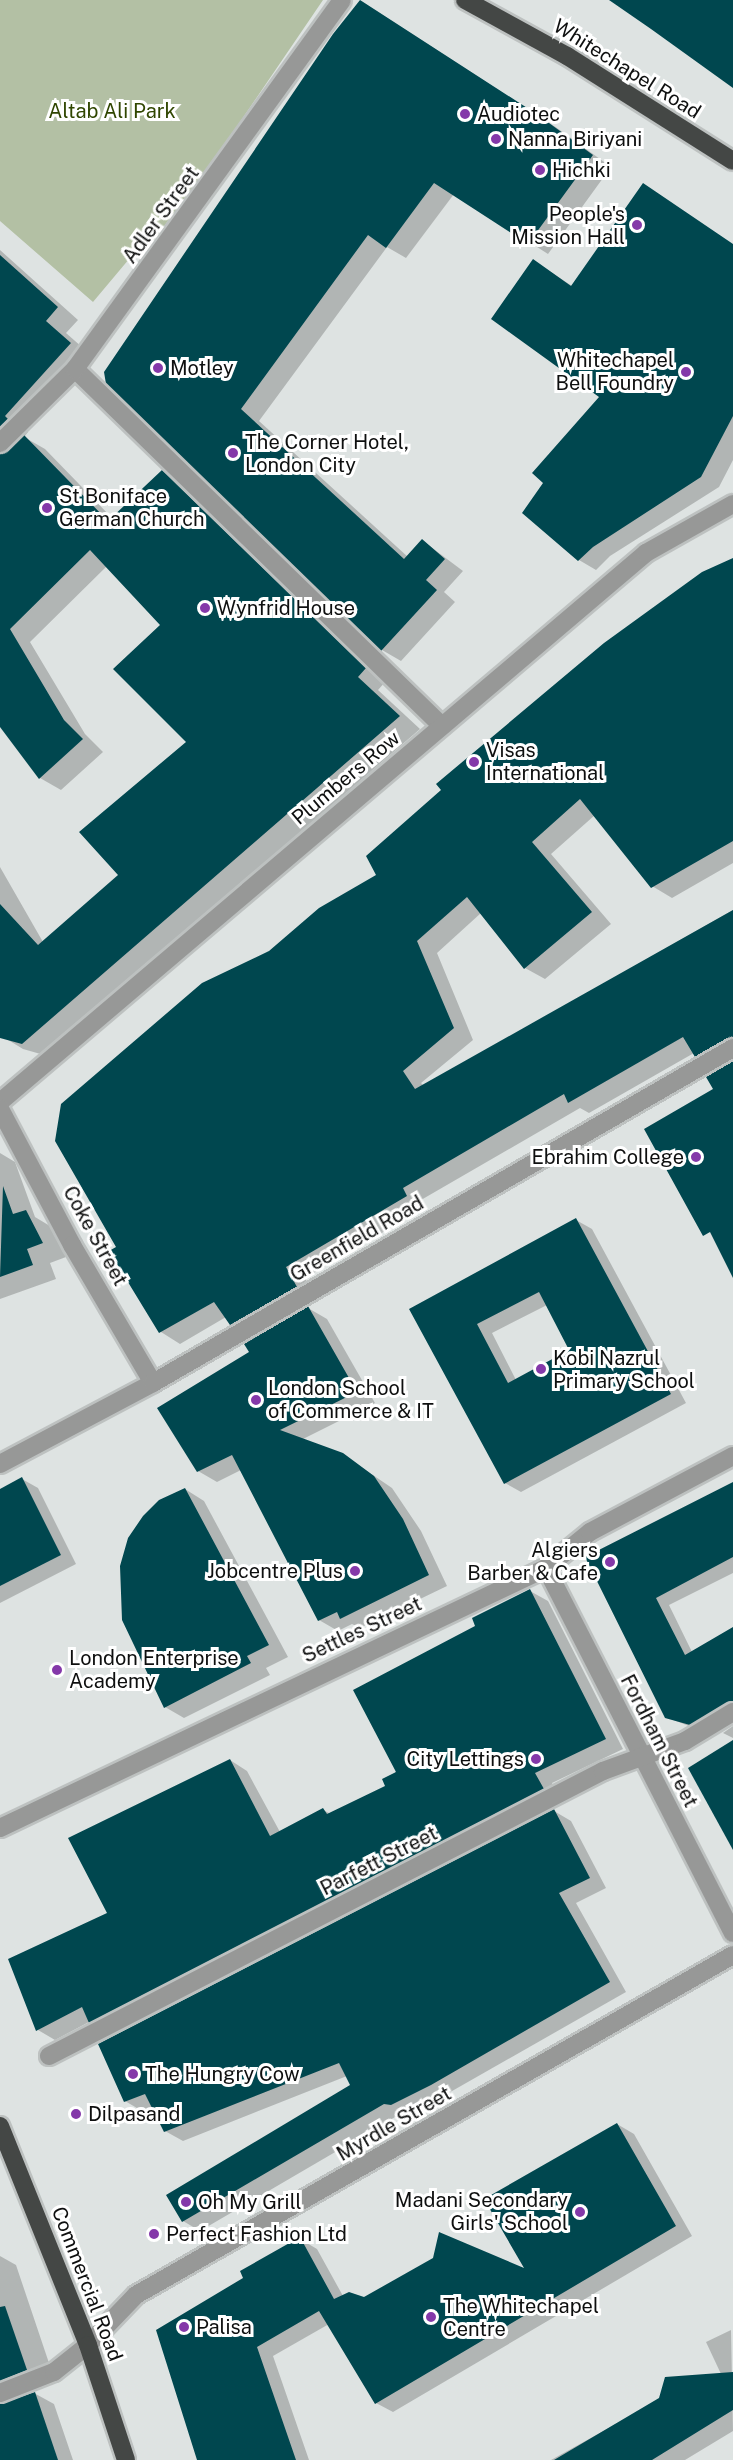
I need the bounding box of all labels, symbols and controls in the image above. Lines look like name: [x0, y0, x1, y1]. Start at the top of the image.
street label: Whitechapel Road: [549, 14, 705, 124]
park label: Altab Ali Park: [48, 99, 176, 123]
place label: Audiotec: [477, 102, 560, 126]
marker: Audiotec: [458, 107, 472, 121]
place label: Nanna Biriyani: [508, 127, 642, 151]
marker: Nanna Biriyani: [489, 132, 503, 146]
place label: Hichki: [552, 158, 611, 182]
street label: Adler Street: [118, 162, 204, 268]
marker: Hichki: [533, 163, 547, 177]
place label: People's Mission Hall: [511, 202, 625, 249]
marker: People's Mission Hall: [630, 218, 644, 232]
place label: Whitechapel Bell Foundry: [556, 348, 674, 395]
place label: Motley: [170, 356, 234, 380]
marker: Motley: [151, 361, 165, 375]
marker: Whitechapel Bell Foundry: [679, 365, 693, 379]
place label: The Corner Hotel, London City: [245, 430, 409, 477]
marker: The Corner Hotel, London City: [226, 446, 240, 460]
place label: St Boniface German Church: [59, 484, 205, 531]
marker: St Boniface German Church: [40, 501, 54, 515]
place label: Wynfrid House: [217, 596, 355, 620]
marker: Wynfrid House: [198, 601, 212, 615]
street label: Plumbers Row: [287, 726, 405, 830]
place label: Visas International: [486, 738, 604, 785]
marker: Visas International: [467, 755, 481, 769]
place label: Ebrahim College: [532, 1145, 684, 1169]
marker: Ebrahim College: [689, 1150, 703, 1164]
street label: Coke Street: [58, 1182, 132, 1290]
street label: Greenfield Road: [286, 1191, 428, 1287]
place label: Kobi Nazrul Primary School: [553, 1346, 695, 1393]
marker: Kobi Nazrul Primary School: [534, 1362, 548, 1376]
place label: London School of Commerce & IT: [268, 1376, 434, 1423]
marker: London School of Commerce & IT: [249, 1393, 263, 1407]
place label: Algiers Barber & Cafe: [467, 1538, 598, 1585]
marker: Algiers Barber & Cafe: [603, 1555, 617, 1569]
place label: Jobcentre Plus: [207, 1559, 343, 1583]
marker: Jobcentre Plus: [348, 1564, 362, 1578]
street label: Settles Street: [298, 1592, 426, 1668]
place label: London Enterprise Academy: [69, 1646, 239, 1693]
marker: London Enterprise Academy: [50, 1663, 64, 1677]
street label: Fordham Street: [615, 1671, 703, 1811]
place label: City Lettings: [407, 1747, 524, 1771]
marker: City Lettings: [529, 1752, 543, 1766]
street label: Parfett Street: [316, 1821, 442, 1901]
place label: The Hungry Cow: [145, 2062, 300, 2086]
marker: The Hungry Cow: [126, 2067, 140, 2081]
street label: Myrdle Street: [332, 2082, 456, 2166]
place label: Dilpasand: [88, 2102, 180, 2126]
marker: Dilpasand: [69, 2107, 83, 2121]
place label: Madani Secondary Girls' School: [395, 2188, 568, 2235]
place label: Oh My Grill: [198, 2190, 302, 2214]
marker: Oh My Grill: [179, 2195, 193, 2209]
street label: Commercial Road: [46, 2203, 128, 2365]
marker: Madani Secondary Girls' School: [573, 2205, 587, 2219]
place label: Perfect Fashion Ltd: [166, 2222, 347, 2246]
marker: Perfect Fashion Ltd: [147, 2227, 161, 2241]
place label: The Whitechapel Centre: [443, 2294, 600, 2341]
marker: The Whitechapel Centre: [424, 2310, 438, 2324]
place label: Palisa: [196, 2315, 252, 2339]
marker: Palisa: [177, 2320, 191, 2334]

